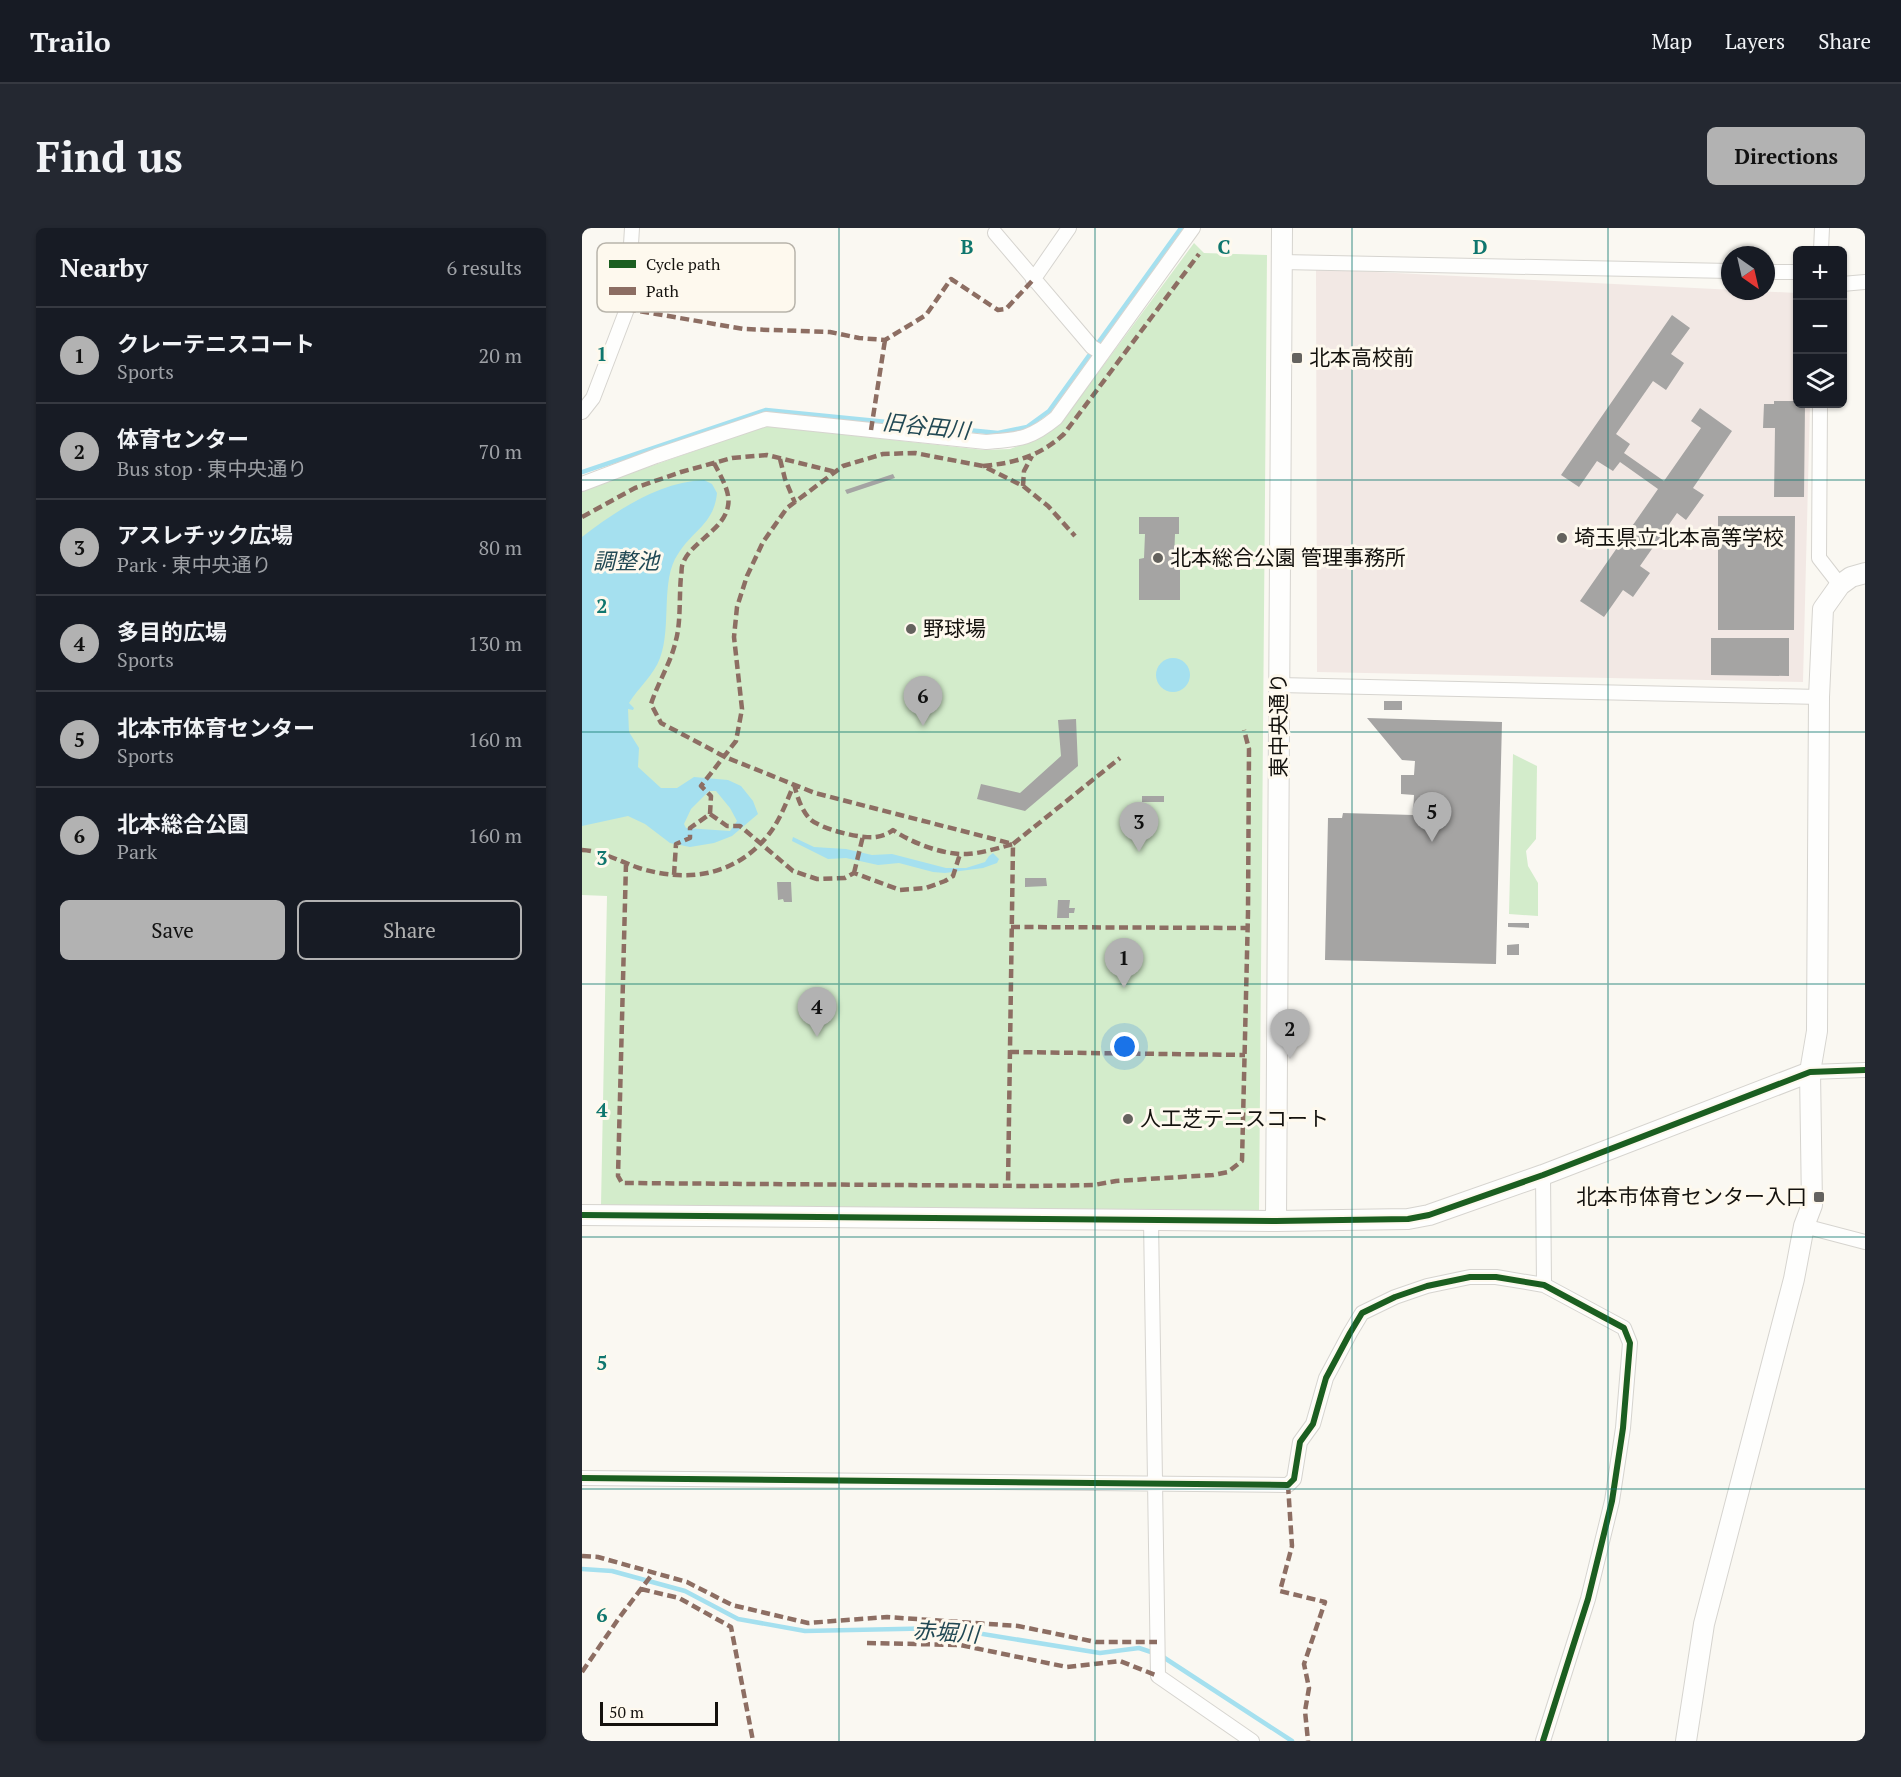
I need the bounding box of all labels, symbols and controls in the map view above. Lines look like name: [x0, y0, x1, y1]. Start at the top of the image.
text: Trailo: [30, 23, 111, 60]
text: Map: [1651, 27, 1692, 55]
text: Layers: [1725, 27, 1785, 55]
text: Share: [1818, 27, 1871, 55]
button: Directions: [1707, 127, 1865, 185]
text: Find us: [36, 128, 183, 184]
text: B: [961, 233, 974, 260]
text: C: [1217, 233, 1231, 260]
text: D: [1473, 233, 1487, 260]
legend: [597, 243, 795, 312]
north arrow: [1721, 246, 1775, 300]
map controls: [1793, 246, 1847, 408]
button: +: [1793, 246, 1847, 300]
text: Nearby: [60, 250, 148, 284]
text: Cycle path: [646, 253, 721, 275]
text: 6 results: [447, 254, 522, 281]
text: Path: [646, 280, 680, 302]
button: −: [1793, 300, 1847, 354]
text: クレーテニスコート: [117, 329, 315, 358]
text: 1: [596, 340, 608, 367]
text: 1: [74, 342, 85, 369]
text: 20 m: [479, 342, 522, 369]
place label: 北本高校前: [1309, 343, 1414, 371]
marker: 北本高校前: [1290, 351, 1304, 365]
button: layers: [1793, 354, 1847, 408]
text: Sports: [117, 358, 174, 385]
water label: 旧谷田川: [881, 406, 973, 445]
text: 体育センター: [117, 424, 249, 453]
text: 2: [74, 438, 85, 465]
text: 70 m: [479, 438, 522, 465]
text: Bus stop · 東中央通り: [117, 455, 307, 482]
text: アスレチック広場: [117, 520, 293, 549]
place label: 埼玉県立北本高等学校: [1574, 523, 1784, 551]
marker: 埼玉県立北本高等学校: [1555, 531, 1569, 545]
text: 3: [74, 534, 85, 561]
text: 80 m: [479, 534, 522, 561]
place label: 北本総合公園 管理事務所: [1170, 543, 1406, 571]
water label: 調整池: [593, 546, 661, 575]
text: Park · 東中央通り: [117, 551, 272, 578]
marker: 北本総合公園 管理事務所: [1151, 551, 1165, 565]
text: 2: [596, 592, 608, 619]
place label: 野球場: [923, 614, 986, 642]
text: 多目的広場: [117, 617, 227, 646]
marker: 野球場: [904, 622, 918, 636]
text: 4: [74, 630, 85, 657]
text: 130 m: [468, 630, 522, 657]
text: Sports: [117, 646, 174, 673]
street label: 東中央通り: [1264, 673, 1292, 778]
pin: 6: [904, 676, 942, 726]
text: 北本市体育センター: [117, 713, 315, 742]
text: 5: [74, 726, 85, 753]
text: 160 m: [468, 726, 522, 753]
text: Sports: [117, 742, 174, 769]
pin: 5: [1412, 792, 1452, 842]
pin: 3: [1120, 802, 1158, 852]
text: 北本総合公園: [117, 809, 249, 838]
text: 6: [74, 822, 85, 849]
text: 160 m: [468, 822, 522, 849]
text: Park: [117, 838, 157, 865]
text: 3: [596, 844, 608, 871]
button: Save: [60, 900, 285, 960]
button: Share: [297, 900, 522, 960]
pin: 1: [1104, 938, 1144, 988]
pin: 4: [798, 988, 836, 1037]
pin: 2: [1270, 1010, 1310, 1059]
your location: [1110, 1032, 1139, 1061]
text: 4: [596, 1096, 608, 1123]
place label: 人工芝テニスコート: [1140, 1104, 1329, 1132]
marker: 人工芝テニスコート: [1121, 1112, 1135, 1126]
place label: 北本市体育センター入口: [1576, 1182, 1807, 1210]
marker: 北本市体育センター入口: [1812, 1190, 1826, 1204]
text: 5: [596, 1349, 608, 1376]
text: 6: [596, 1601, 608, 1628]
water label: 赤堀川: [912, 1615, 982, 1648]
scale bar: [600, 1699, 718, 1726]
text: 50 m: [609, 1701, 644, 1723]

